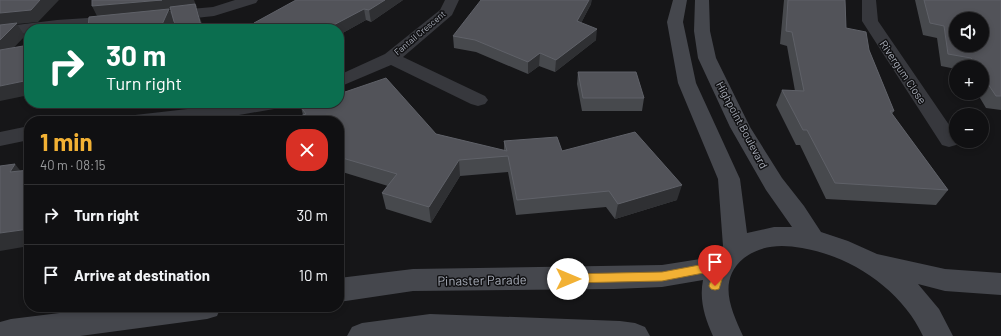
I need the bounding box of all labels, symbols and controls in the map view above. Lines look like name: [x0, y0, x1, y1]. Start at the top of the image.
street label: Fantail Crescent: [392, 8, 448, 57]
map controls: [949, 12, 989, 148]
button: sound: [949, 12, 989, 52]
text: 30 m: [106, 38, 166, 72]
street label: Rivergum Close: [877, 38, 929, 106]
icon: right: [40, 40, 92, 92]
button: +: [949, 60, 989, 100]
text: Turn right: [106, 72, 182, 94]
street label: Highpoint Boulevard: [714, 79, 771, 170]
button: −: [949, 108, 989, 148]
text: 1 min: [40, 127, 93, 156]
button: close: [286, 129, 328, 171]
text: 40 m · 08:15: [40, 157, 106, 173]
icon: right: [40, 204, 62, 226]
text: Turn right: [74, 206, 139, 224]
text: 30 m: [296, 206, 328, 224]
pin: [698, 245, 732, 286]
icon: arrive: [704, 251, 726, 273]
position arrow: [547, 258, 589, 300]
icon: arrive: [40, 264, 62, 286]
text: Arrive at destination: [74, 266, 210, 284]
text: 10 m: [299, 266, 328, 284]
street label: Pinaster Parade: [437, 271, 527, 289]

